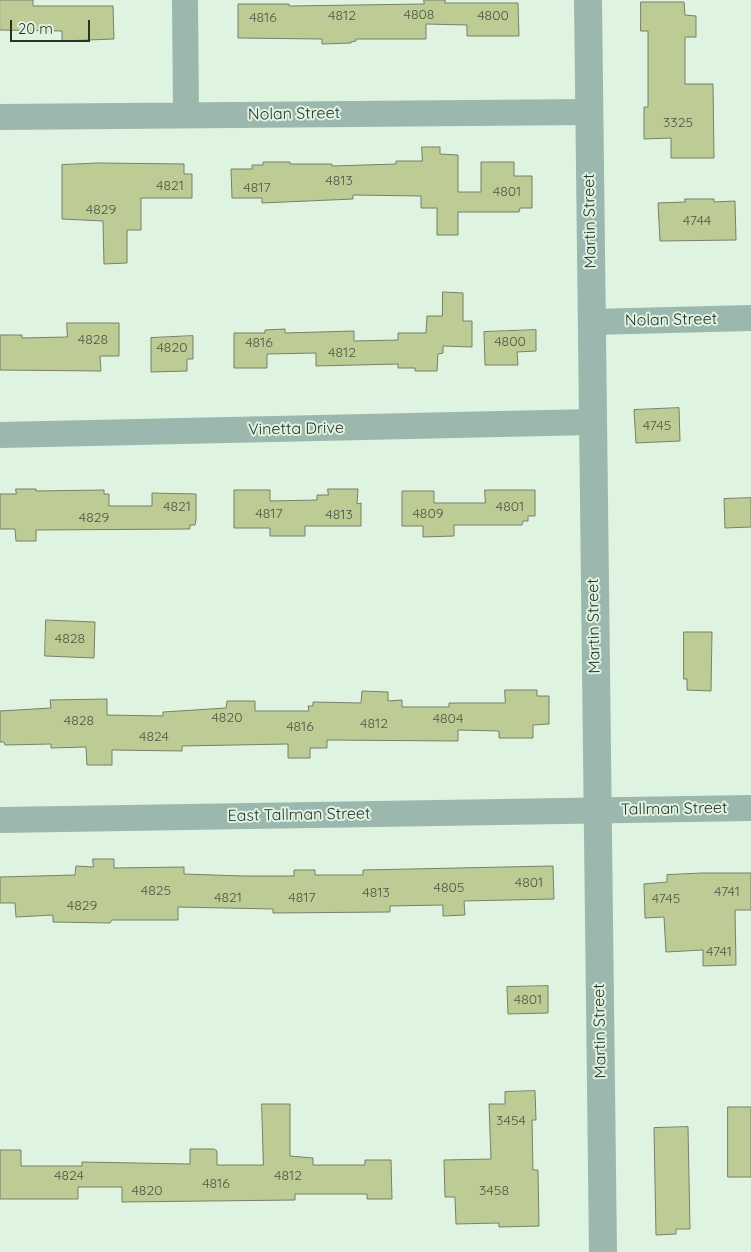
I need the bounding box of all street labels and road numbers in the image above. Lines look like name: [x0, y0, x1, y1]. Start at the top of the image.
street label: Nolan Street: [248, 104, 340, 124]
street label: Martin Street: [580, 173, 600, 269]
street label: Nolan Street: [625, 310, 717, 330]
street label: Vinetta Drive: [248, 419, 344, 439]
street label: Martin Street: [584, 578, 604, 674]
street label: Tallman Street: [620, 798, 728, 820]
street label: East Tallman Street: [227, 804, 371, 826]
street label: Martin Street: [590, 983, 610, 1079]

